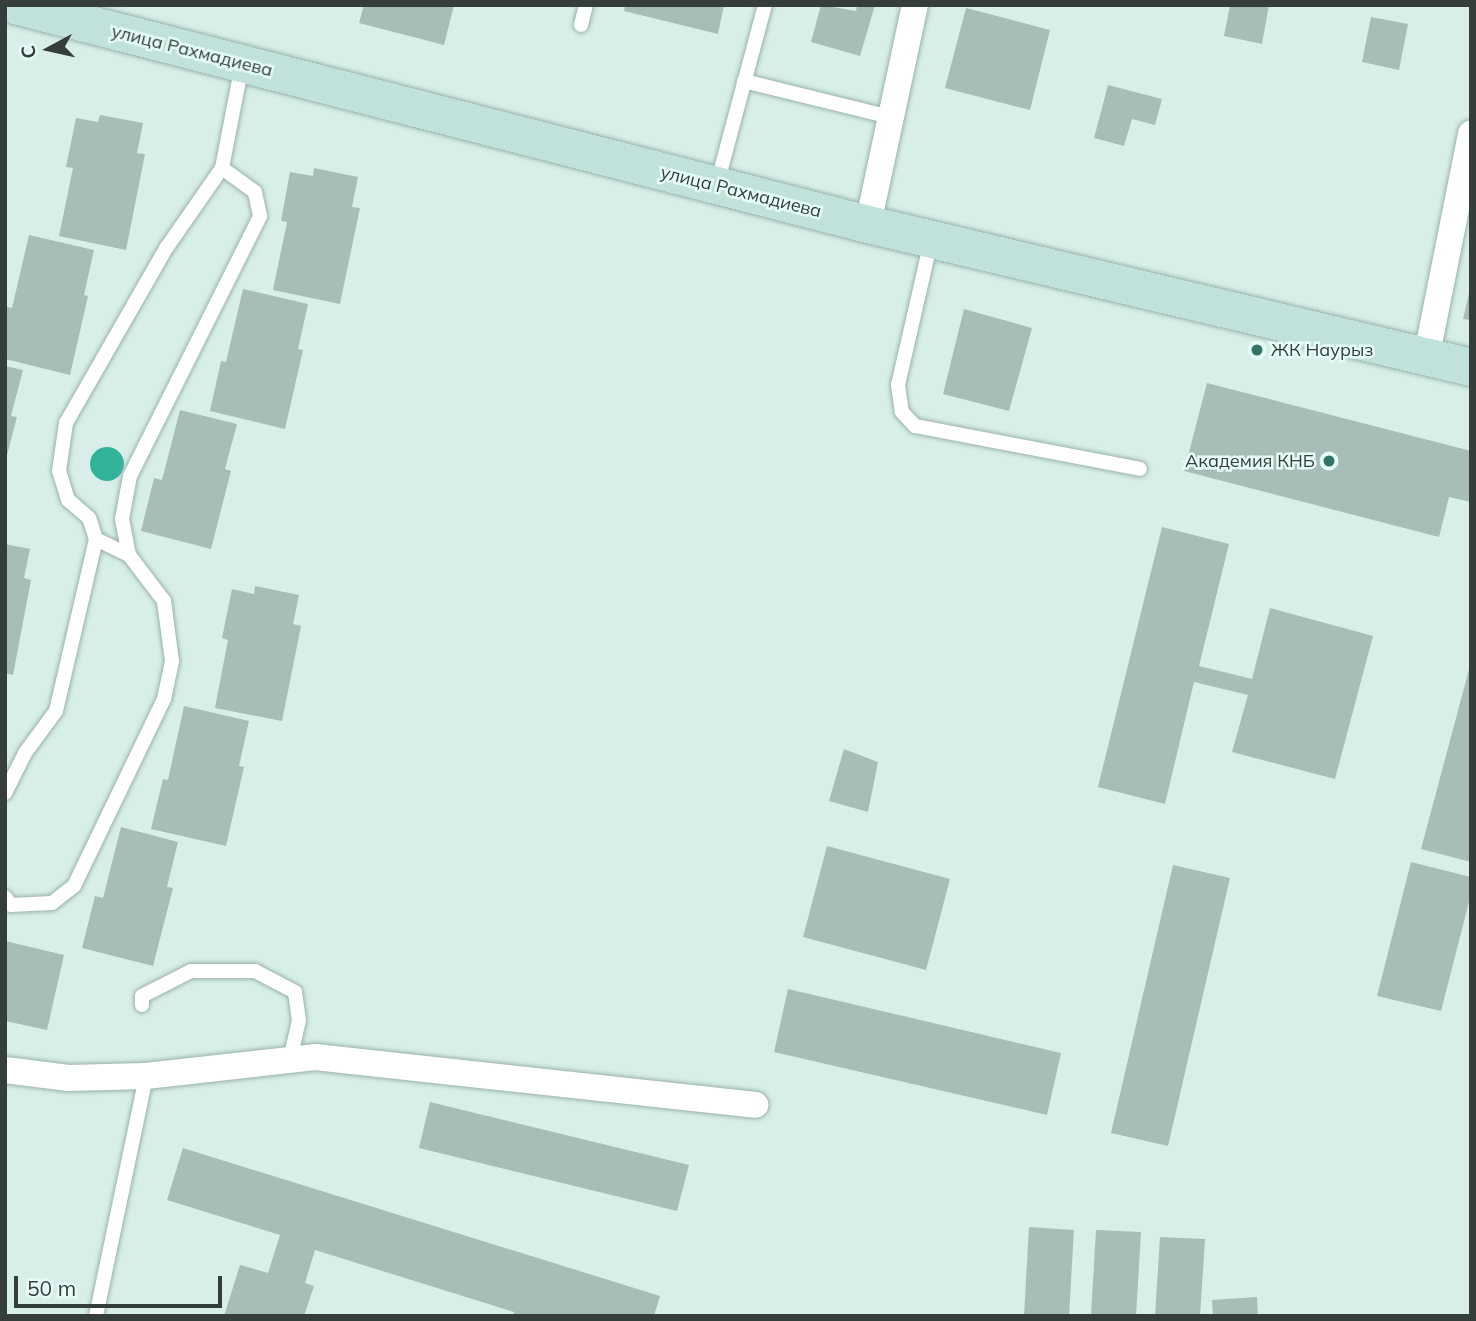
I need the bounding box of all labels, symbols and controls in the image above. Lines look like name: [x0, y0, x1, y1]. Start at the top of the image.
north arrow: [14, 14, 84, 84]
street label: улица Рахмадиева: [109, 21, 275, 81]
text: С: [15, 44, 41, 60]
street label: улица Рахмадиева: [658, 162, 824, 222]
place label: ЖК Наурыз: [1271, 339, 1373, 361]
marker: ЖК Наурыз: [1249, 342, 1265, 358]
place label: Академия КНБ: [1185, 450, 1315, 472]
marker: Академия КНБ: [1321, 453, 1337, 469]
scale bar: [18, 1262, 226, 1306]
text: 50 m: [27, 1275, 76, 1301]

